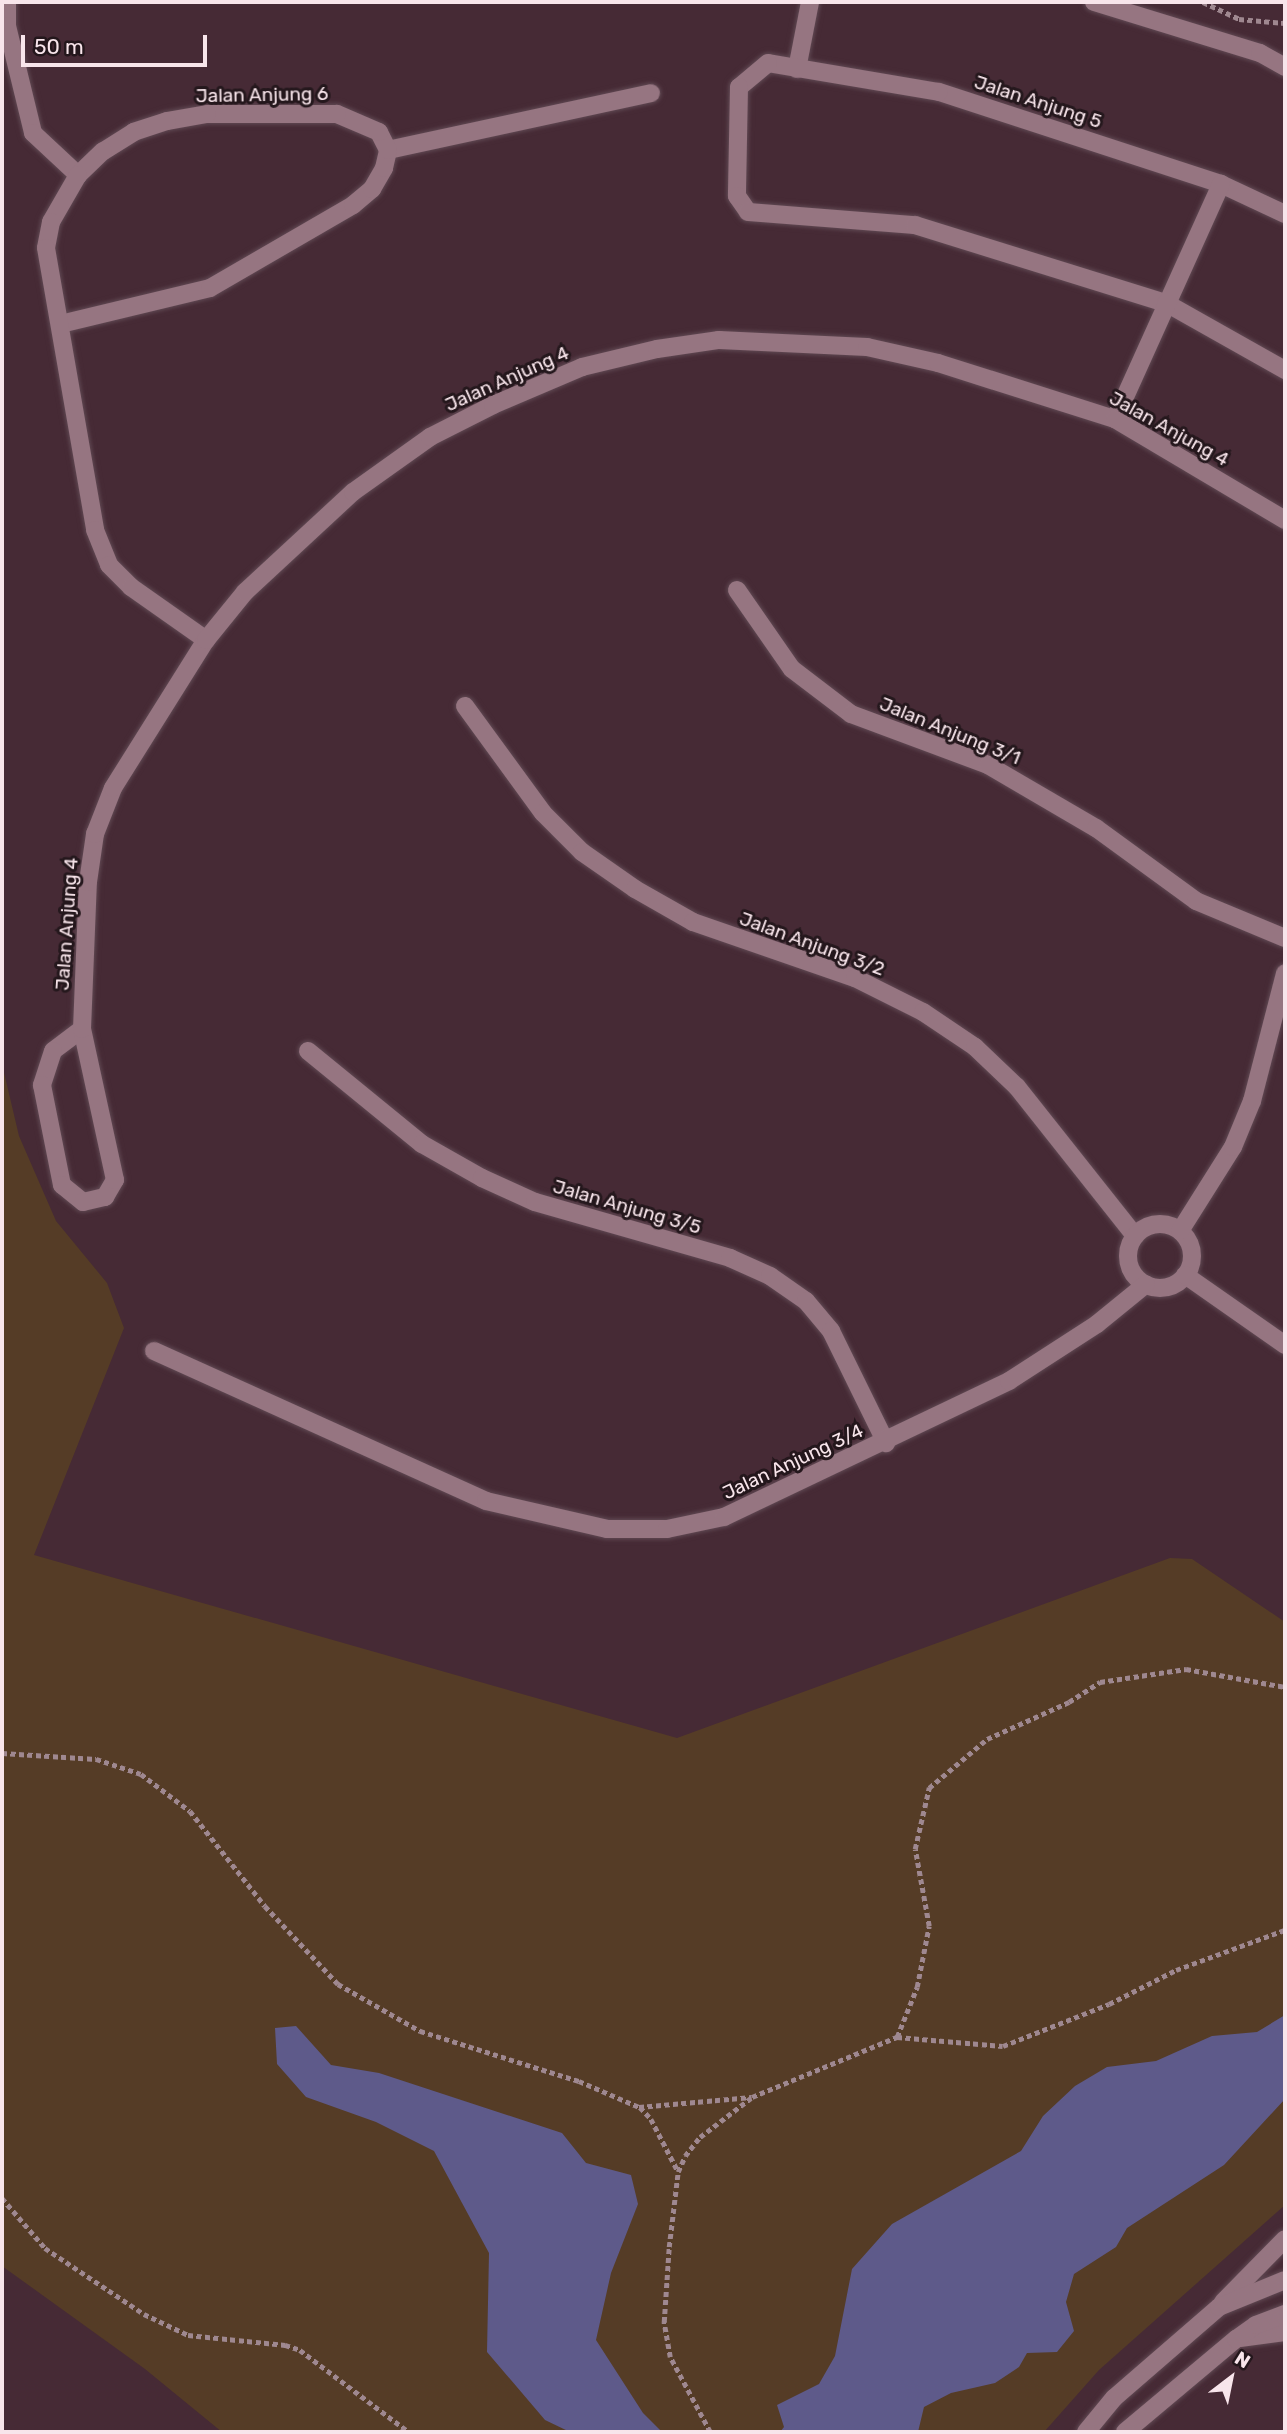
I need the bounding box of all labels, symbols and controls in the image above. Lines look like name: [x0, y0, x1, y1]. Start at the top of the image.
scale bar: [24, 21, 210, 65]
text: 50 m: [34, 34, 84, 59]
street label: Jalan Anjung 5: [971, 71, 1105, 133]
street label: Jalan Anjung 6: [195, 82, 329, 108]
street label: Jalan Anjung 4: [441, 341, 573, 417]
street label: Jalan Anjung 4: [1105, 387, 1233, 471]
street label: Jalan Anjung 3/1: [876, 692, 1024, 770]
street label: Jalan Anjung 4: [51, 857, 83, 991]
street label: Jalan Anjung 3/2: [736, 907, 888, 981]
street label: Jalan Anjung 3/5: [550, 1175, 704, 1239]
street label: Jalan Anjung 3/4: [719, 1419, 867, 1505]
north arrow: [1196, 2343, 1266, 2413]
text: N: [1230, 2346, 1254, 2373]

